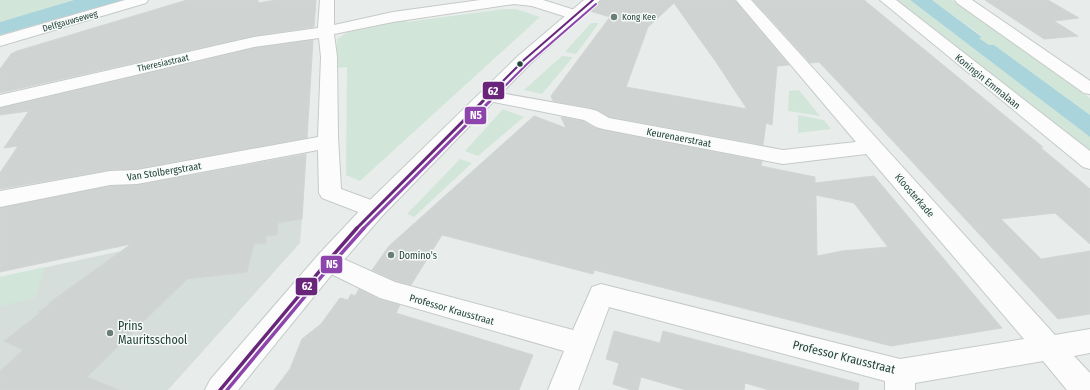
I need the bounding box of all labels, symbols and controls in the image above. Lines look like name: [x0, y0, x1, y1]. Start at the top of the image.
street label: Delfgauwseweg: [41, 8, 99, 34]
marker: Kong Kee: [609, 12, 619, 22]
place label: Kong Kee: [622, 12, 657, 22]
street label: Theresiastraat: [136, 52, 190, 74]
street label: Koningin Emmalaan: [952, 52, 1023, 112]
unlabelled marker: [515, 59, 525, 69]
line badge: 62: [482, 81, 505, 100]
text: 62: [488, 85, 498, 98]
line badge: N5: [464, 106, 487, 125]
text: N5: [470, 109, 483, 122]
street label: Keurenaerstraat: [645, 126, 713, 150]
street label: Van Stolbergstraat: [126, 160, 203, 184]
street label: Kloosterkade: [892, 171, 937, 220]
marker: Domino's: [386, 250, 396, 260]
place label: Domino's: [399, 250, 437, 262]
line badge: N5: [320, 255, 343, 274]
text: N5: [326, 258, 339, 271]
line badge: 62: [295, 277, 318, 296]
text: 62: [302, 280, 312, 293]
street label: Professor Krausstraat: [408, 292, 496, 328]
place label: Prins Mauritsschool: [118, 319, 187, 347]
marker: Prins Mauritsschool: [105, 328, 115, 338]
street label: Professor Krausstraat: [791, 338, 897, 377]

